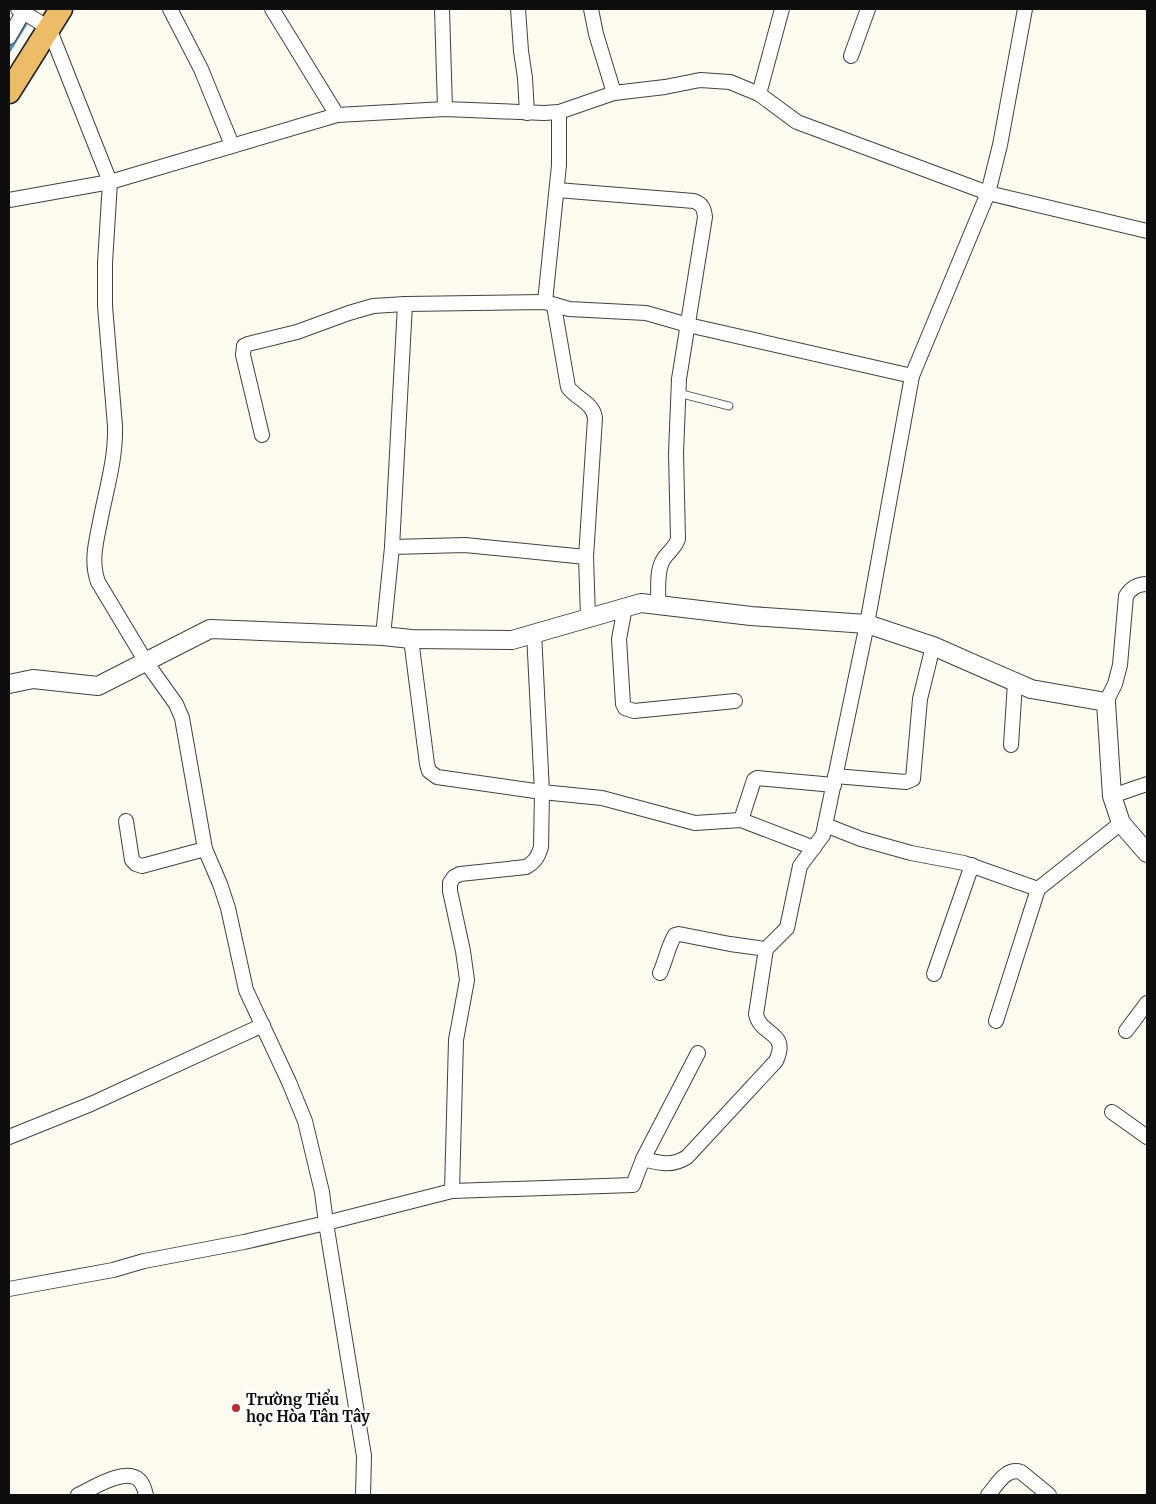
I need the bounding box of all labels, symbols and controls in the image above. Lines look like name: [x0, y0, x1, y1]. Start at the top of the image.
place label: Trường Tiểu học Hòa Tân Tây: [246, 1389, 370, 1426]
marker: Trường Tiểu học Hòa Tân Tây: [230, 1402, 242, 1414]

